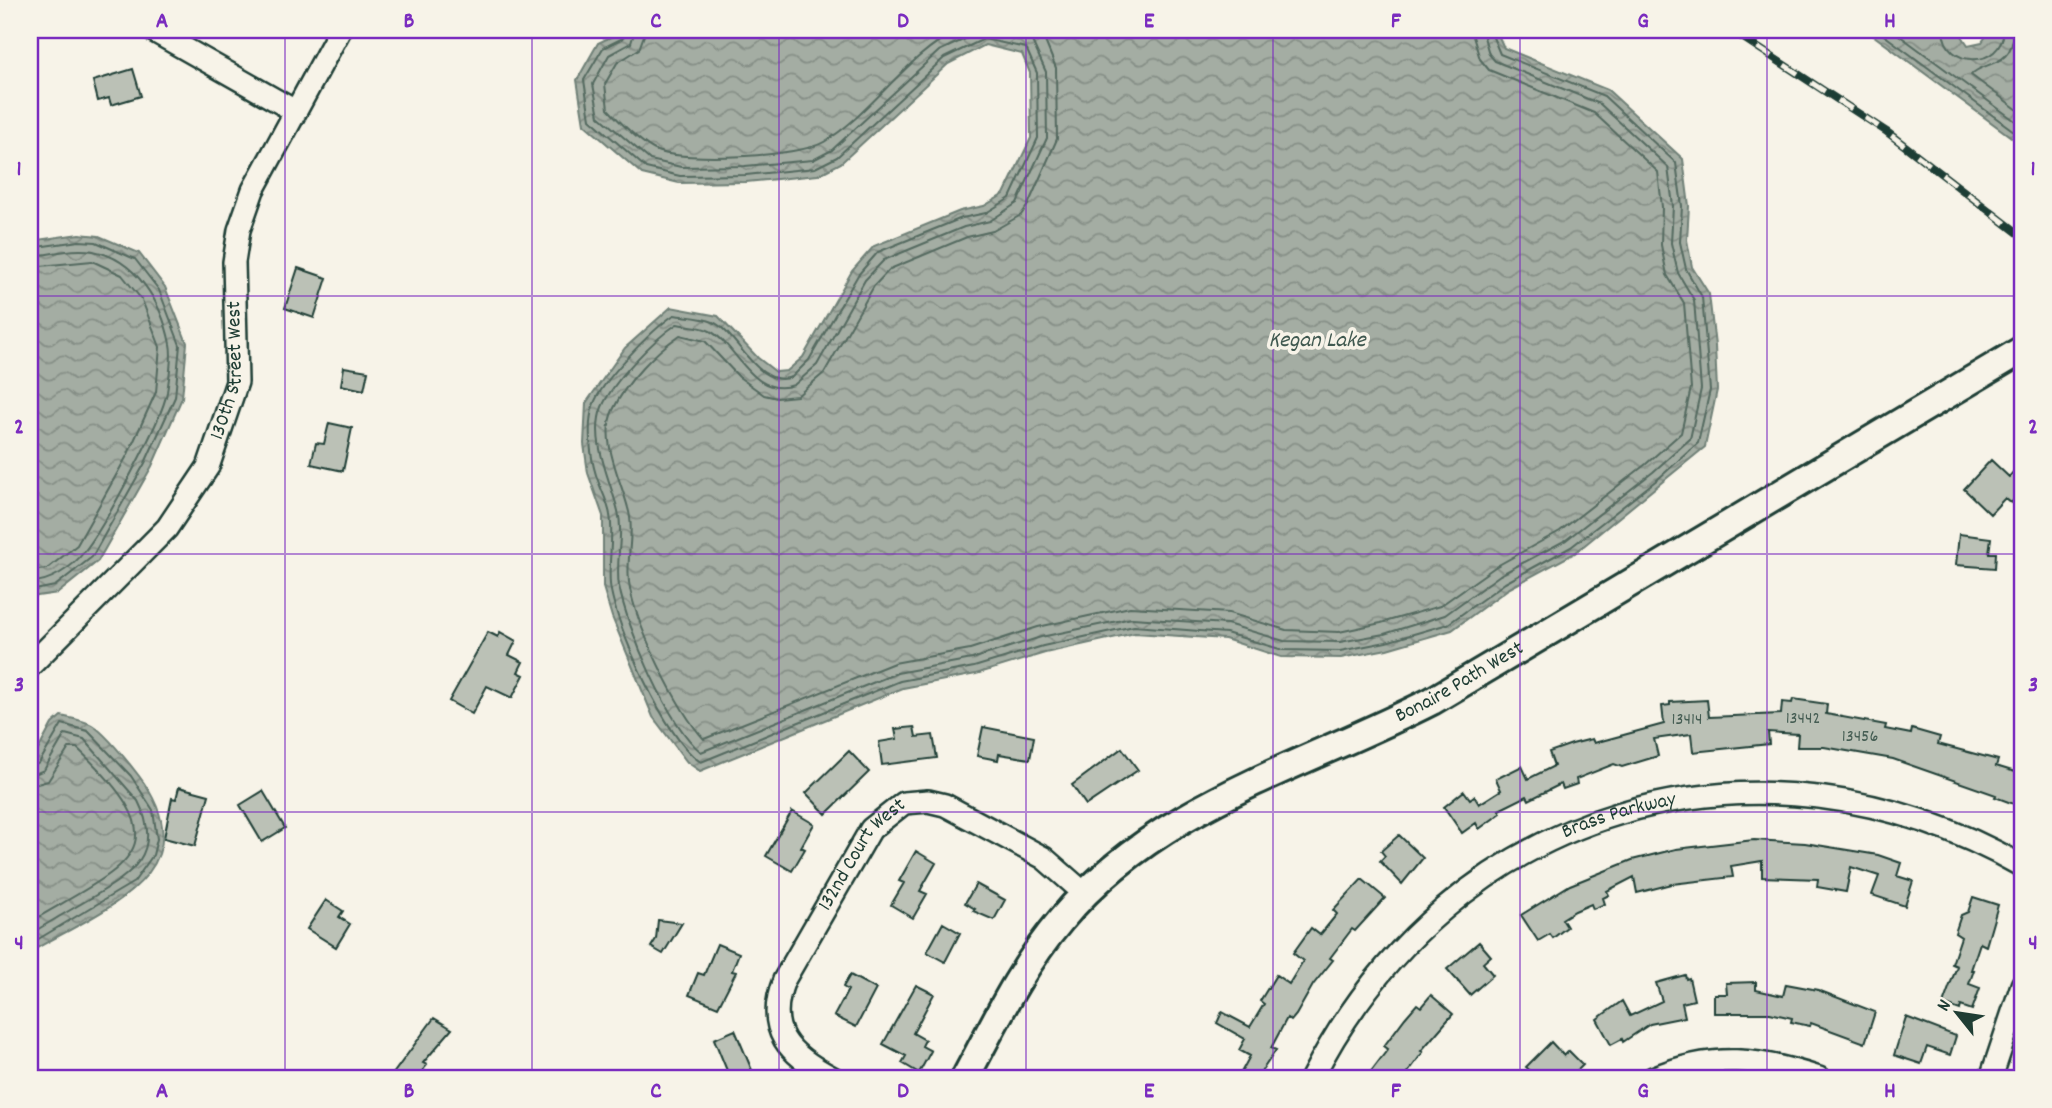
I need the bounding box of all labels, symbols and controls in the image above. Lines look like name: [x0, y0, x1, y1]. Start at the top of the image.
text: A: [156, 6, 168, 39]
text: B: [404, 6, 415, 39]
text: C: [650, 6, 662, 39]
text: D: [897, 6, 909, 39]
text: E: [1144, 6, 1155, 39]
text: F: [1391, 6, 1402, 39]
text: G: [1637, 6, 1649, 39]
text: H: [1884, 6, 1896, 39]
text: 1: [16, 154, 22, 187]
text: 1: [2030, 154, 2036, 187]
street label: 130th Street West: [203, 300, 252, 444]
water label: Kegan Lake: [1268, 325, 1367, 358]
text: 2: [14, 412, 24, 445]
text: 2: [2028, 412, 2038, 445]
street label: Bonaire Path West: [1391, 634, 1530, 732]
text: 3: [14, 670, 24, 703]
text: 3: [2028, 670, 2038, 703]
house number: 13442: [1786, 707, 1820, 732]
house number: 13414: [1672, 708, 1702, 733]
house number: 13456: [1842, 725, 1878, 750]
street label: Brass Parkway: [1557, 785, 1679, 848]
street label: 132nd Court West: [812, 791, 913, 917]
text: 4: [14, 928, 24, 961]
text: 4: [2028, 928, 2038, 961]
north arrow: [1923, 978, 1993, 1048]
text: N: [1931, 995, 1959, 1017]
text: A: [156, 1076, 168, 1108]
text: B: [404, 1076, 415, 1108]
text: C: [650, 1076, 662, 1108]
text: D: [897, 1076, 909, 1108]
text: E: [1144, 1076, 1155, 1108]
text: F: [1391, 1076, 1402, 1108]
text: G: [1637, 1076, 1649, 1108]
text: H: [1884, 1076, 1896, 1108]

